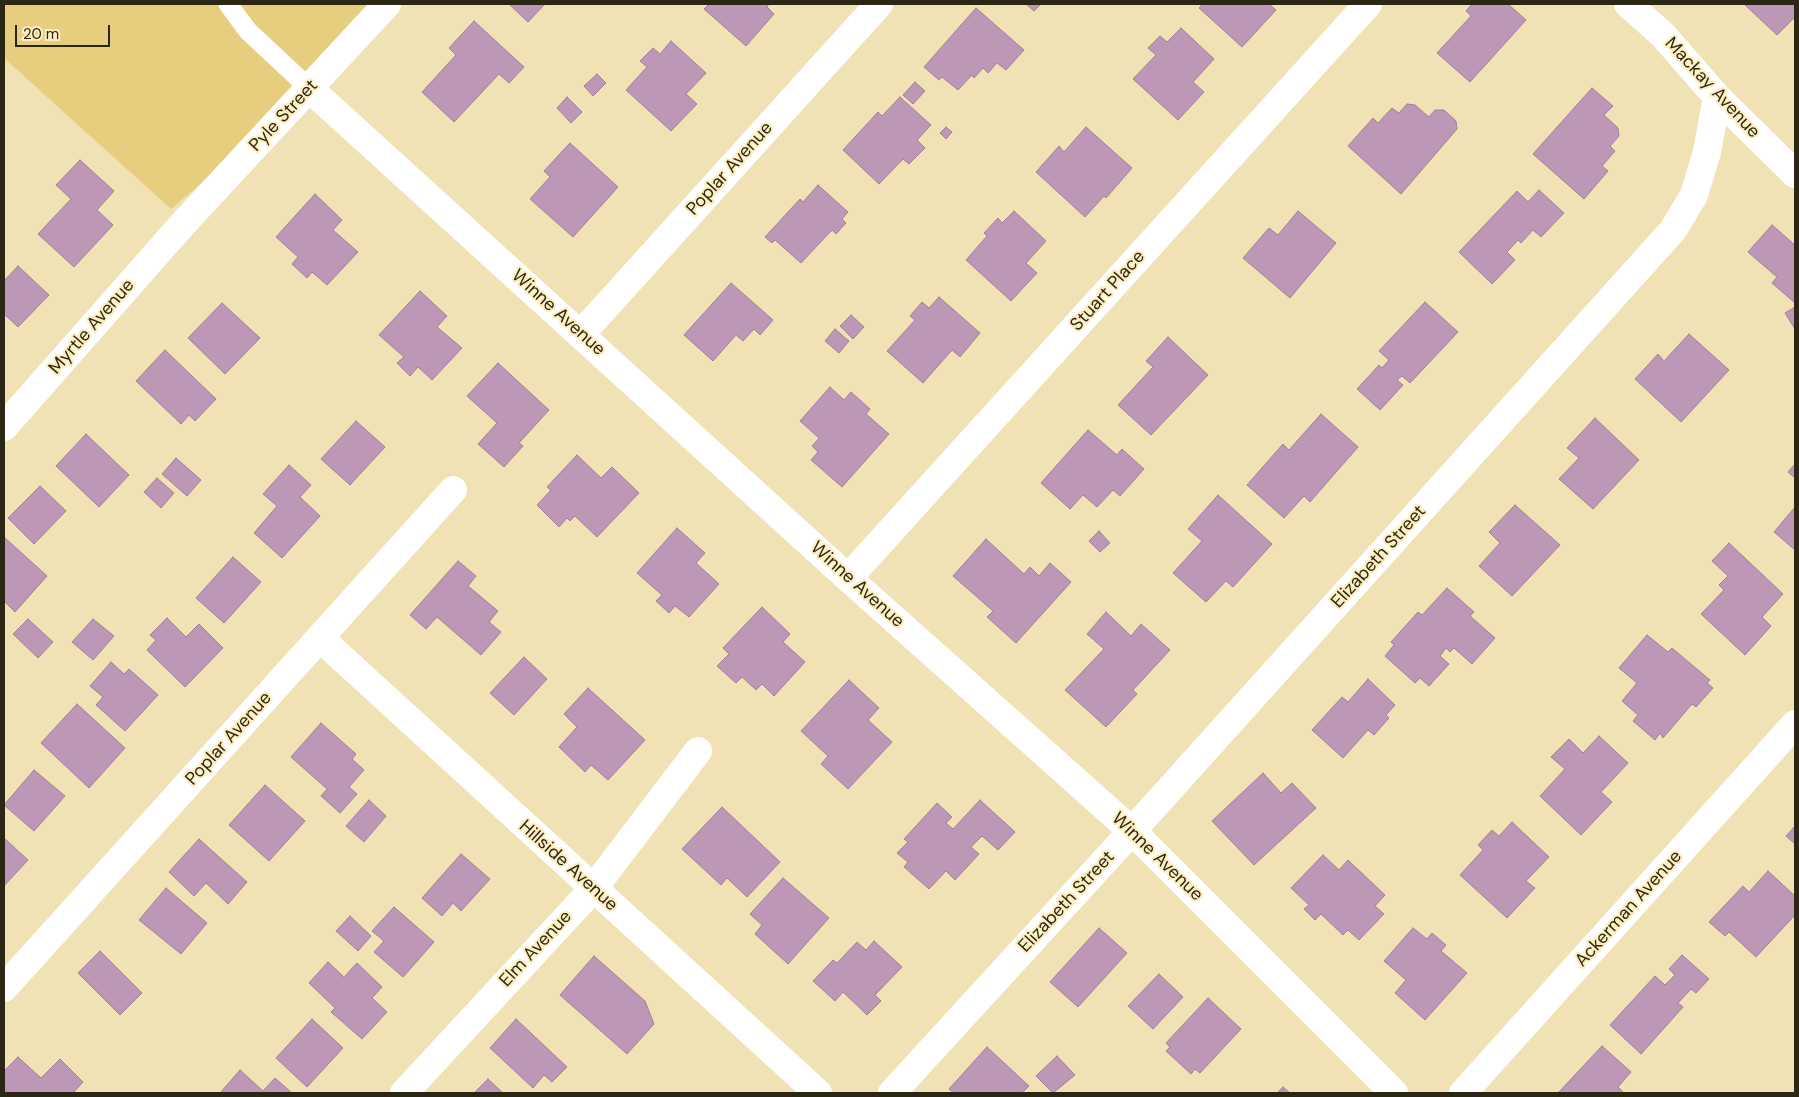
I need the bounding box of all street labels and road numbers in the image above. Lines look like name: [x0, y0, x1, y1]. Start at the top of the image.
street label: Mackay Avenue: [1660, 33, 1764, 143]
street label: Pyle Street: [245, 76, 323, 156]
street label: Poplar Avenue: [682, 118, 778, 220]
street label: Stuart Place: [1066, 246, 1150, 336]
street label: Winne Avenue: [507, 265, 609, 361]
street label: Myrtle Avenue: [45, 275, 139, 379]
street label: Elizabeth Street: [1327, 501, 1431, 613]
street label: Winne Avenue: [806, 537, 908, 633]
street label: Poplar Avenue: [181, 688, 277, 790]
street label: Winne Avenue: [1107, 808, 1207, 906]
street label: Hillside Avenue: [514, 816, 622, 916]
street label: Ackerman Avenue: [1571, 846, 1687, 972]
street label: Elizabeth Street: [1014, 847, 1120, 957]
street label: Elm Avenue: [495, 906, 577, 992]

